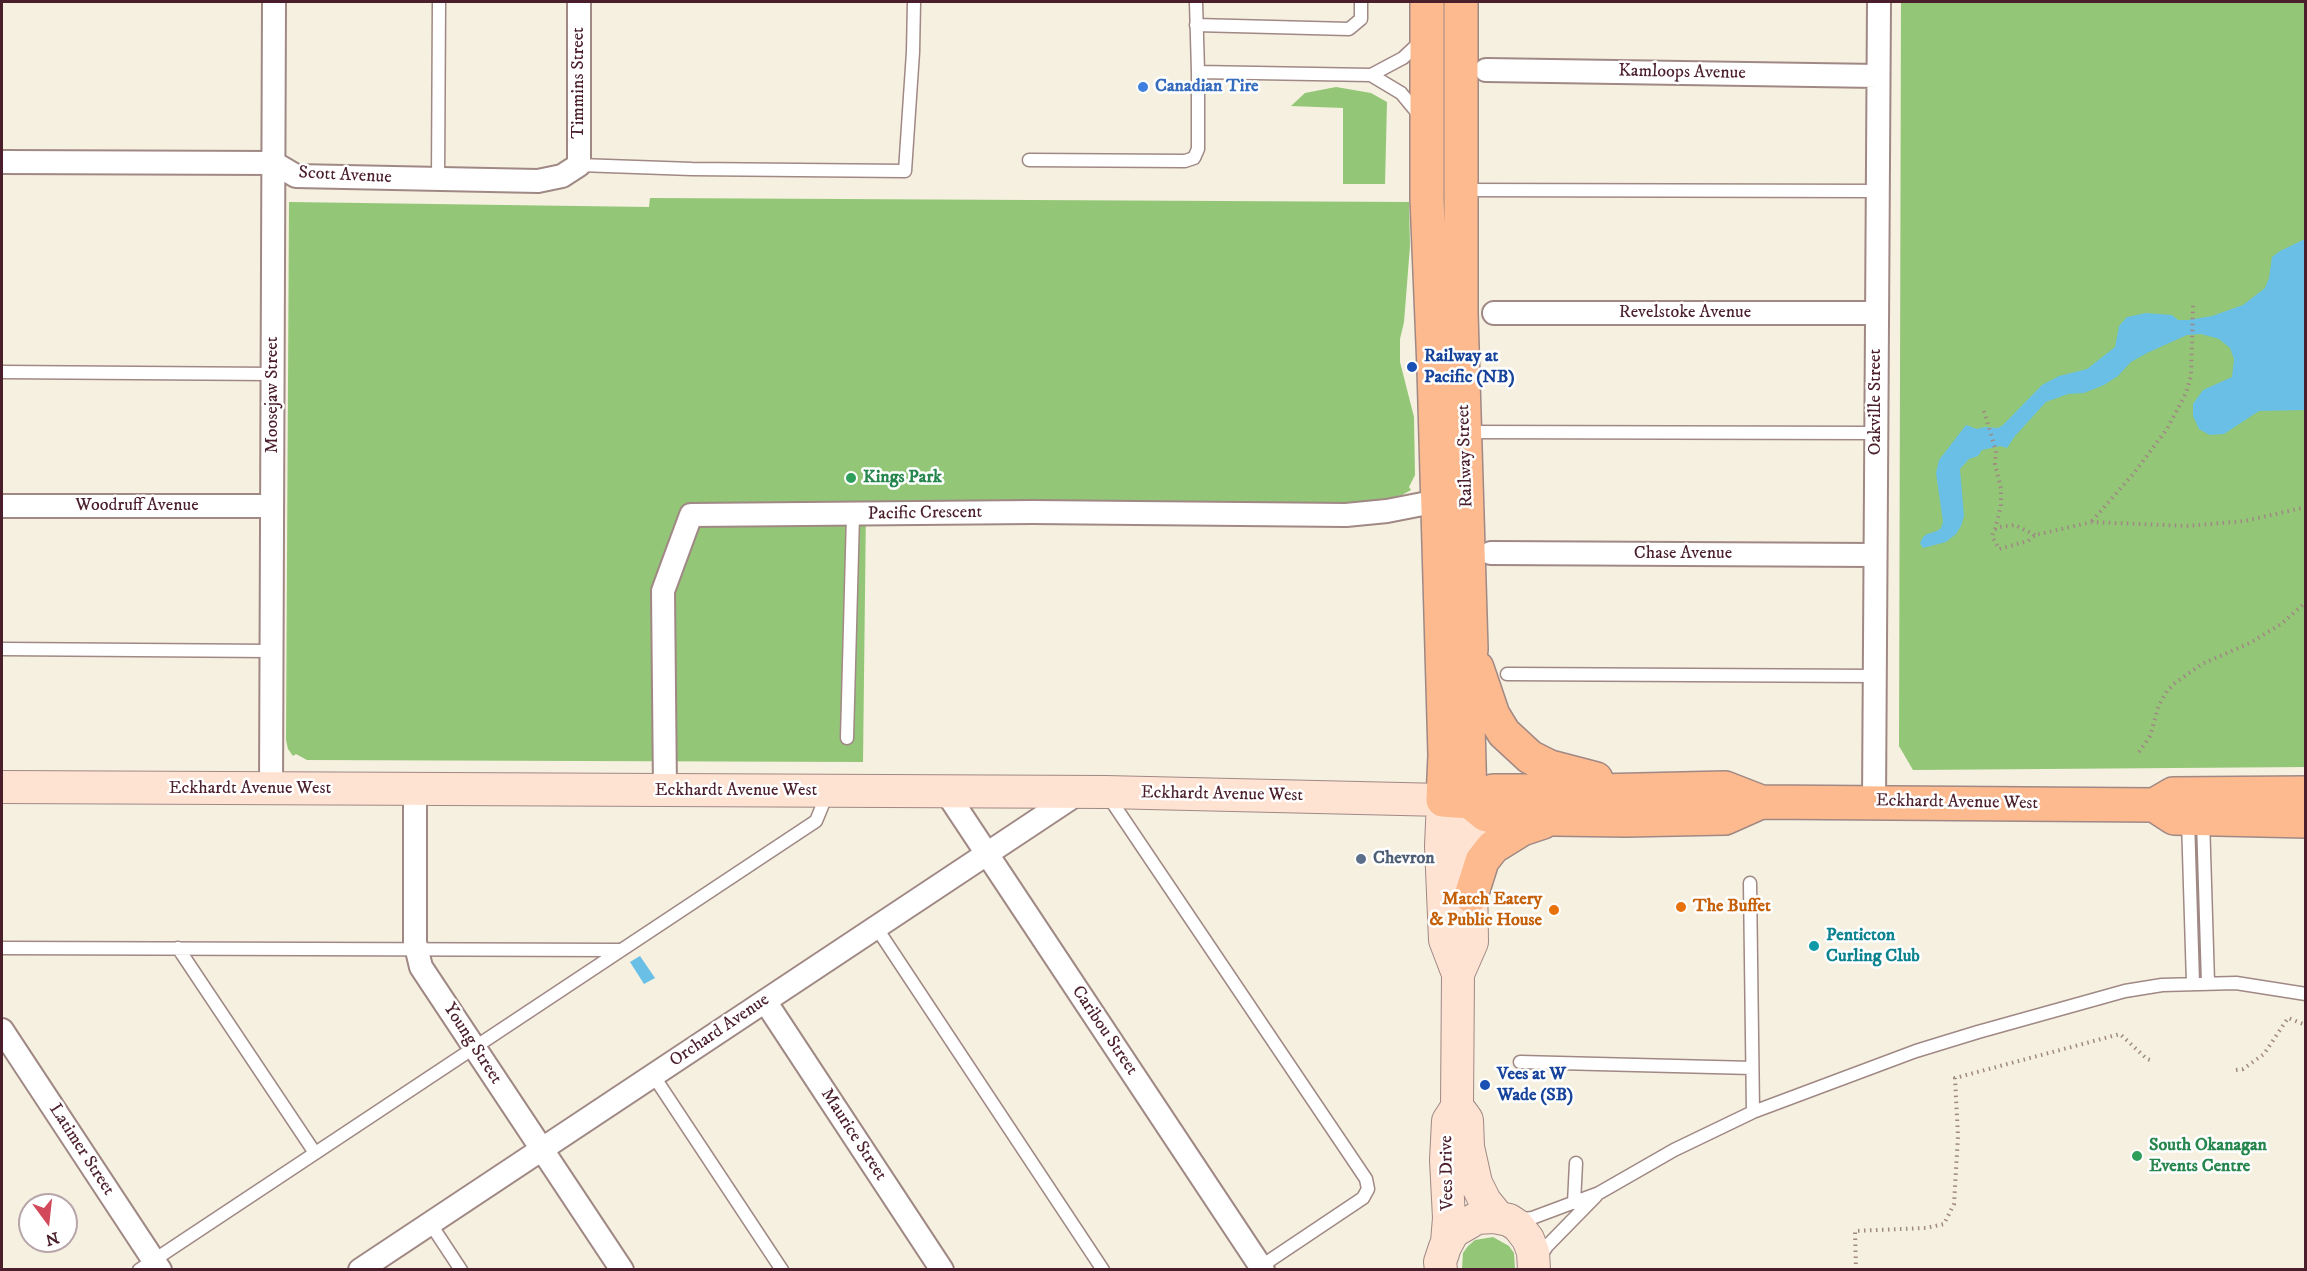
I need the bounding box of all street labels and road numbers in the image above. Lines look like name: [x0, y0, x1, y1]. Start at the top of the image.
street label: Timmins Street: [568, 27, 590, 139]
street label: Kamloops Avenue: [1618, 61, 1746, 85]
street label: Scott Avenue: [298, 163, 392, 189]
street label: Revelstoke Avenue: [1619, 302, 1751, 324]
street label: Moosejaw Street: [262, 336, 284, 454]
street label: Oakville Street: [1865, 349, 1887, 455]
street label: Railway Street: [1453, 404, 1479, 508]
street label: Woodruff Avenue: [75, 495, 199, 517]
street label: Pacific Crescent: [868, 502, 982, 526]
street label: Chase Avenue: [1634, 543, 1732, 565]
street label: Eckhardt Avenue West: [169, 778, 331, 800]
street label: Eckhardt Avenue West: [655, 780, 817, 802]
street label: Eckhardt Avenue West: [1141, 783, 1303, 807]
street label: Eckhardt Avenue West: [1876, 791, 2038, 815]
street label: Caribou Street: [1066, 982, 1142, 1080]
street label: Orchard Avenue: [666, 990, 774, 1072]
street label: Young Street: [438, 999, 506, 1089]
street label: Maurice Street: [815, 1085, 891, 1185]
street label: Latimer Street: [43, 1100, 119, 1200]
street label: Vees Drive: [1437, 1135, 1459, 1211]

